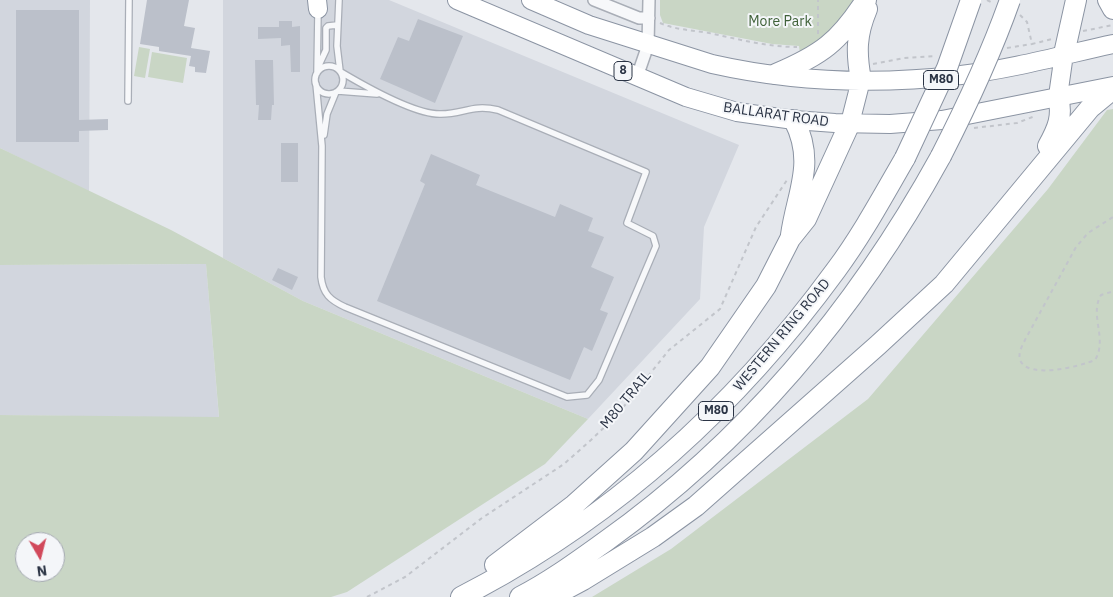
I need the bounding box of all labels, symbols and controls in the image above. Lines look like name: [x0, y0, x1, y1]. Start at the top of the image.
park label: More Park: [748, 14, 812, 30]
road number: 8: [614, 61, 632, 80]
road number: M80: [924, 70, 958, 90]
street label: BALLARAT ROAD: [722, 99, 830, 131]
street label: WESTERN RING ROAD: [730, 275, 834, 395]
street label: M80 TRAIL: [597, 368, 655, 432]
road number: M80: [698, 402, 734, 421]
north arrow: [15, 532, 65, 582]
text: N: [36, 561, 48, 580]

